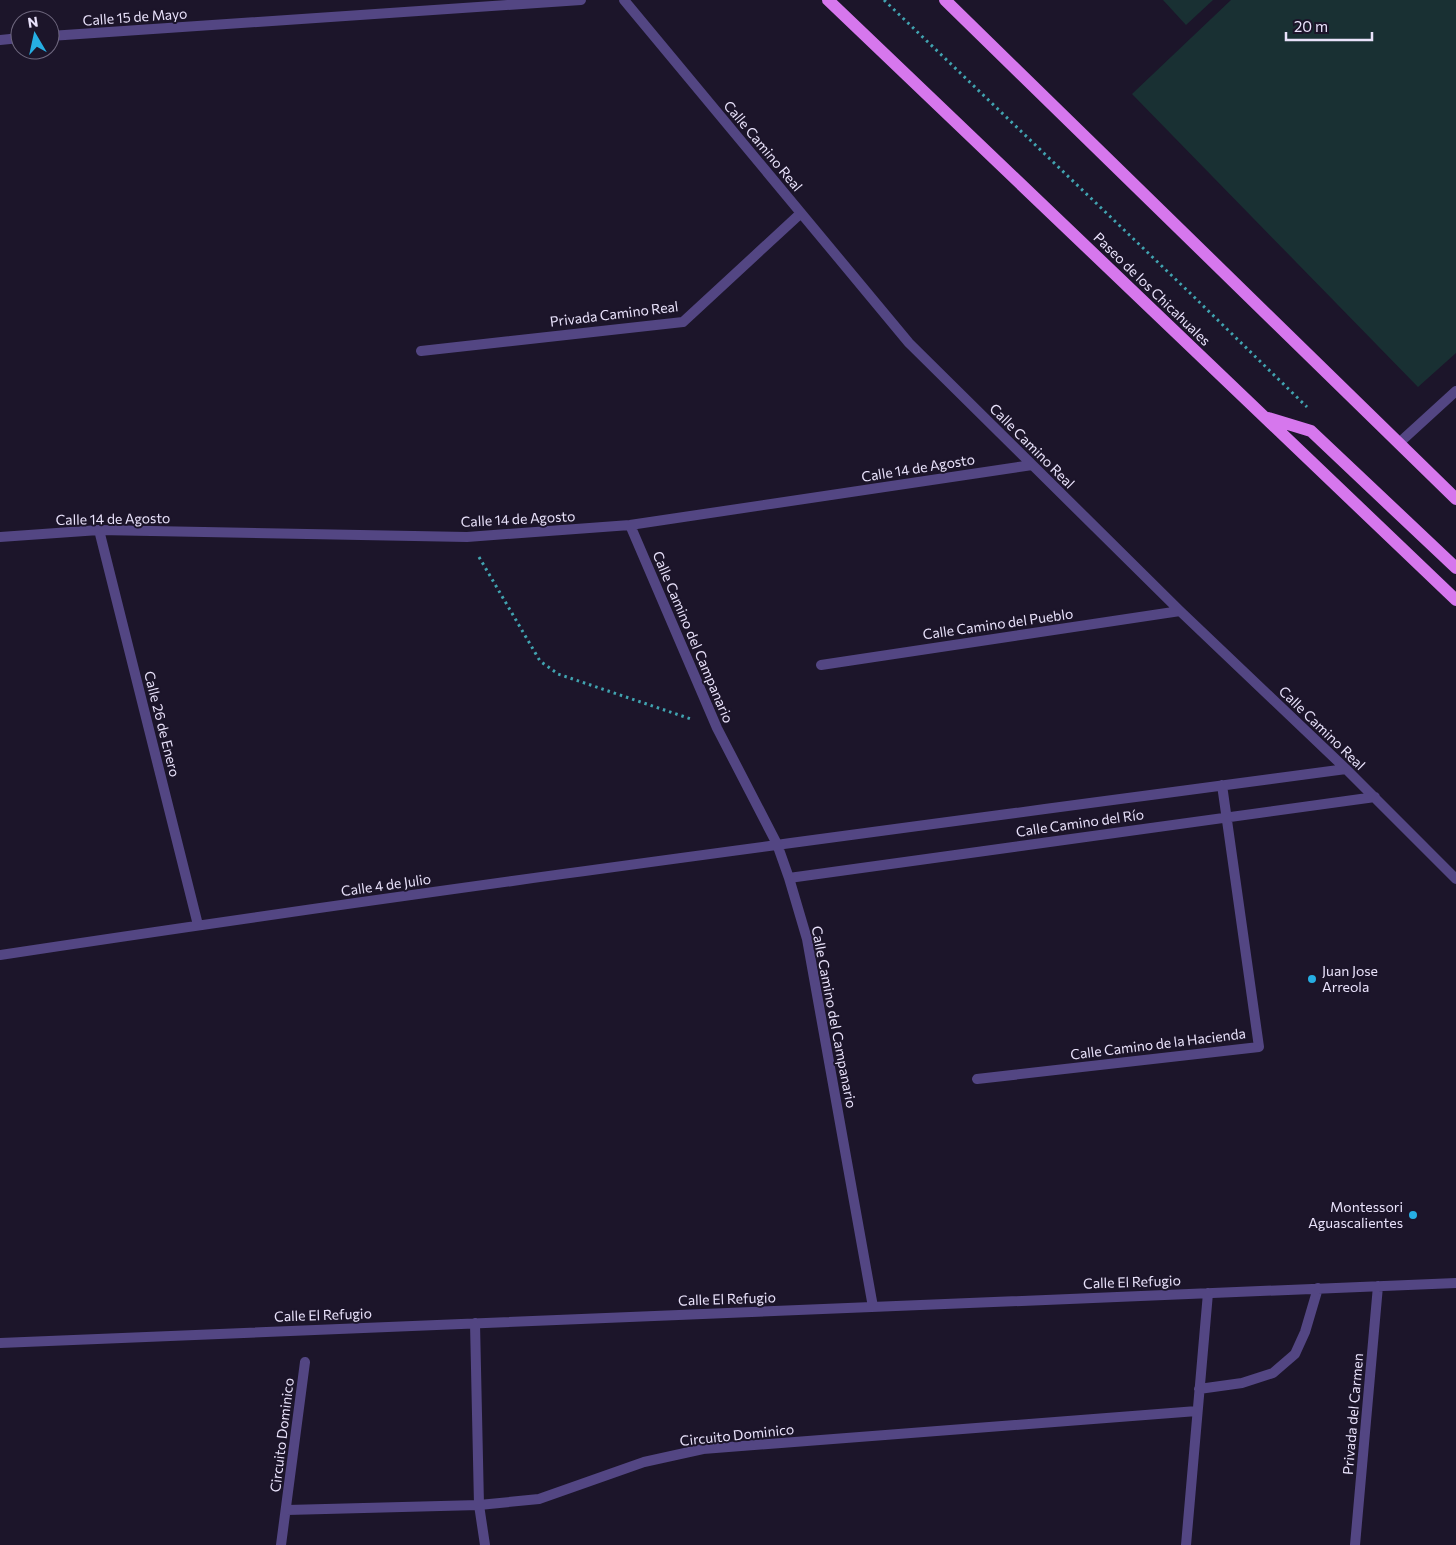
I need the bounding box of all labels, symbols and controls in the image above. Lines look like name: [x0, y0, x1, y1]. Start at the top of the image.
street label: Calle 15 de Mayo: [82, 4, 188, 29]
north arrow: [10, 10, 60, 60]
scale bar: [1286, 10, 1372, 42]
text: N: [26, 12, 39, 31]
text: 20 m: [1294, 17, 1328, 35]
street label: Calle Camino Real: [721, 97, 806, 194]
street label: Paseo de los Chicahuales: [1090, 228, 1214, 349]
street label: Privada Camino Real: [549, 297, 679, 330]
street label: Calle Camino Real: [986, 400, 1078, 492]
street label: Calle 14 de Agosto: [860, 450, 976, 485]
street label: Calle 14 de Agosto: [460, 507, 576, 530]
street label: Calle 14 de Agosto: [56, 509, 170, 528]
street label: Calle Camino del Campanario: [649, 548, 737, 725]
street label: Calle Camino del Pueblo: [922, 605, 1074, 642]
street label: Calle 26 de Enero: [141, 669, 184, 779]
street label: Calle Camino Real: [1276, 682, 1369, 773]
street label: Calle Camino del Río: [1015, 805, 1145, 840]
street label: Calle 4 de Julio: [340, 870, 432, 899]
street label: Calle Camino del Campanario: [808, 924, 861, 1109]
place label: Juan Jose Arreola: [1322, 962, 1378, 995]
marker: Juan Jose Arreola: [1306, 973, 1318, 985]
street label: Calle Camino de la Hacienda: [1069, 1024, 1247, 1063]
place label: Montessori Aguascalientes: [1308, 1198, 1403, 1231]
marker: Montessori Aguascalientes: [1407, 1209, 1419, 1221]
street label: Calle El Refugio: [1083, 1271, 1181, 1292]
street label: Calle El Refugio: [678, 1288, 776, 1309]
street label: Calle El Refugio: [274, 1304, 372, 1325]
street label: Privada del Carmen: [1339, 1352, 1366, 1476]
street label: Circuito Dominico: [266, 1377, 297, 1493]
street label: Circuito Dominico: [679, 1420, 795, 1449]

